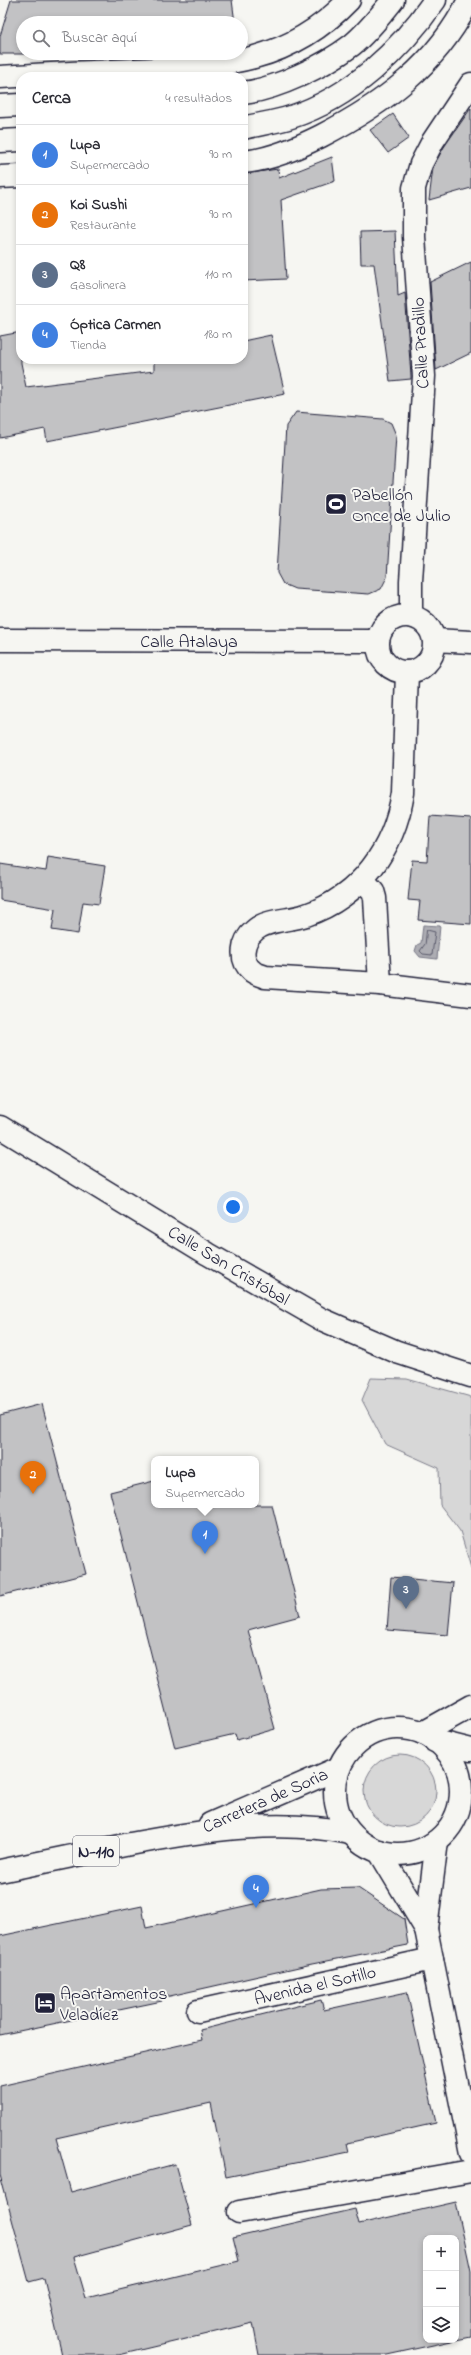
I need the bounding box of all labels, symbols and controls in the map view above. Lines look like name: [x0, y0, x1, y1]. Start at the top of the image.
search box: [16, 16, 248, 60]
icon: search: [30, 27, 52, 49]
text: Buscar aquí: [62, 27, 137, 49]
text: Cerca: [32, 86, 71, 111]
text: 4 resultados: [165, 89, 232, 108]
text: Lupa: [70, 134, 100, 156]
text: 1: [43, 145, 47, 164]
text: 90 m: [209, 145, 232, 164]
text: Supermercado: [70, 156, 149, 175]
text: Koi Sushi: [70, 194, 127, 216]
text: 2: [42, 205, 48, 224]
text: 90 m: [209, 205, 232, 224]
text: Restaurante: [70, 216, 136, 235]
text: Q8: [70, 254, 85, 276]
text: 3: [42, 265, 48, 284]
text: 110 m: [205, 265, 232, 284]
text: Gasolinera: [70, 276, 126, 295]
street label: Calle Pradillo: [407, 296, 437, 389]
text: Óptica Carmen: [70, 314, 161, 336]
text: 4: [42, 325, 48, 344]
text: 180 m: [204, 325, 232, 344]
text: Tienda: [70, 336, 106, 355]
place label: Pabellón Once de Julio: [352, 483, 451, 530]
sports icon: Pabellón Once de Julio: [323, 491, 349, 517]
street label: Calle Atalaya: [140, 630, 238, 656]
your location: [223, 1197, 243, 1217]
street label: Calle San Cristóbal: [162, 1220, 294, 1313]
popup: [151, 1456, 259, 1508]
pin: 2: [20, 1461, 46, 1494]
text: Lupa: [165, 1462, 196, 1484]
text: Supermercado: [165, 1484, 245, 1503]
pin: 1: [192, 1521, 218, 1554]
pin: 3: [393, 1576, 419, 1609]
street label: Carretera de Soria: [199, 1763, 333, 1841]
road number: N-110: [73, 1836, 119, 1866]
pin: 4: [243, 1875, 269, 1908]
street label: Avenida el Sotillo: [252, 1960, 379, 2014]
place label: Apartamentos Veladíez: [59, 1982, 167, 2029]
hotel icon: Apartamentos Veladíez: [32, 1990, 58, 2016]
map controls: [423, 2235, 459, 2343]
button: +: [423, 2235, 459, 2271]
button: −: [423, 2271, 459, 2307]
button: layers: [423, 2307, 459, 2343]

